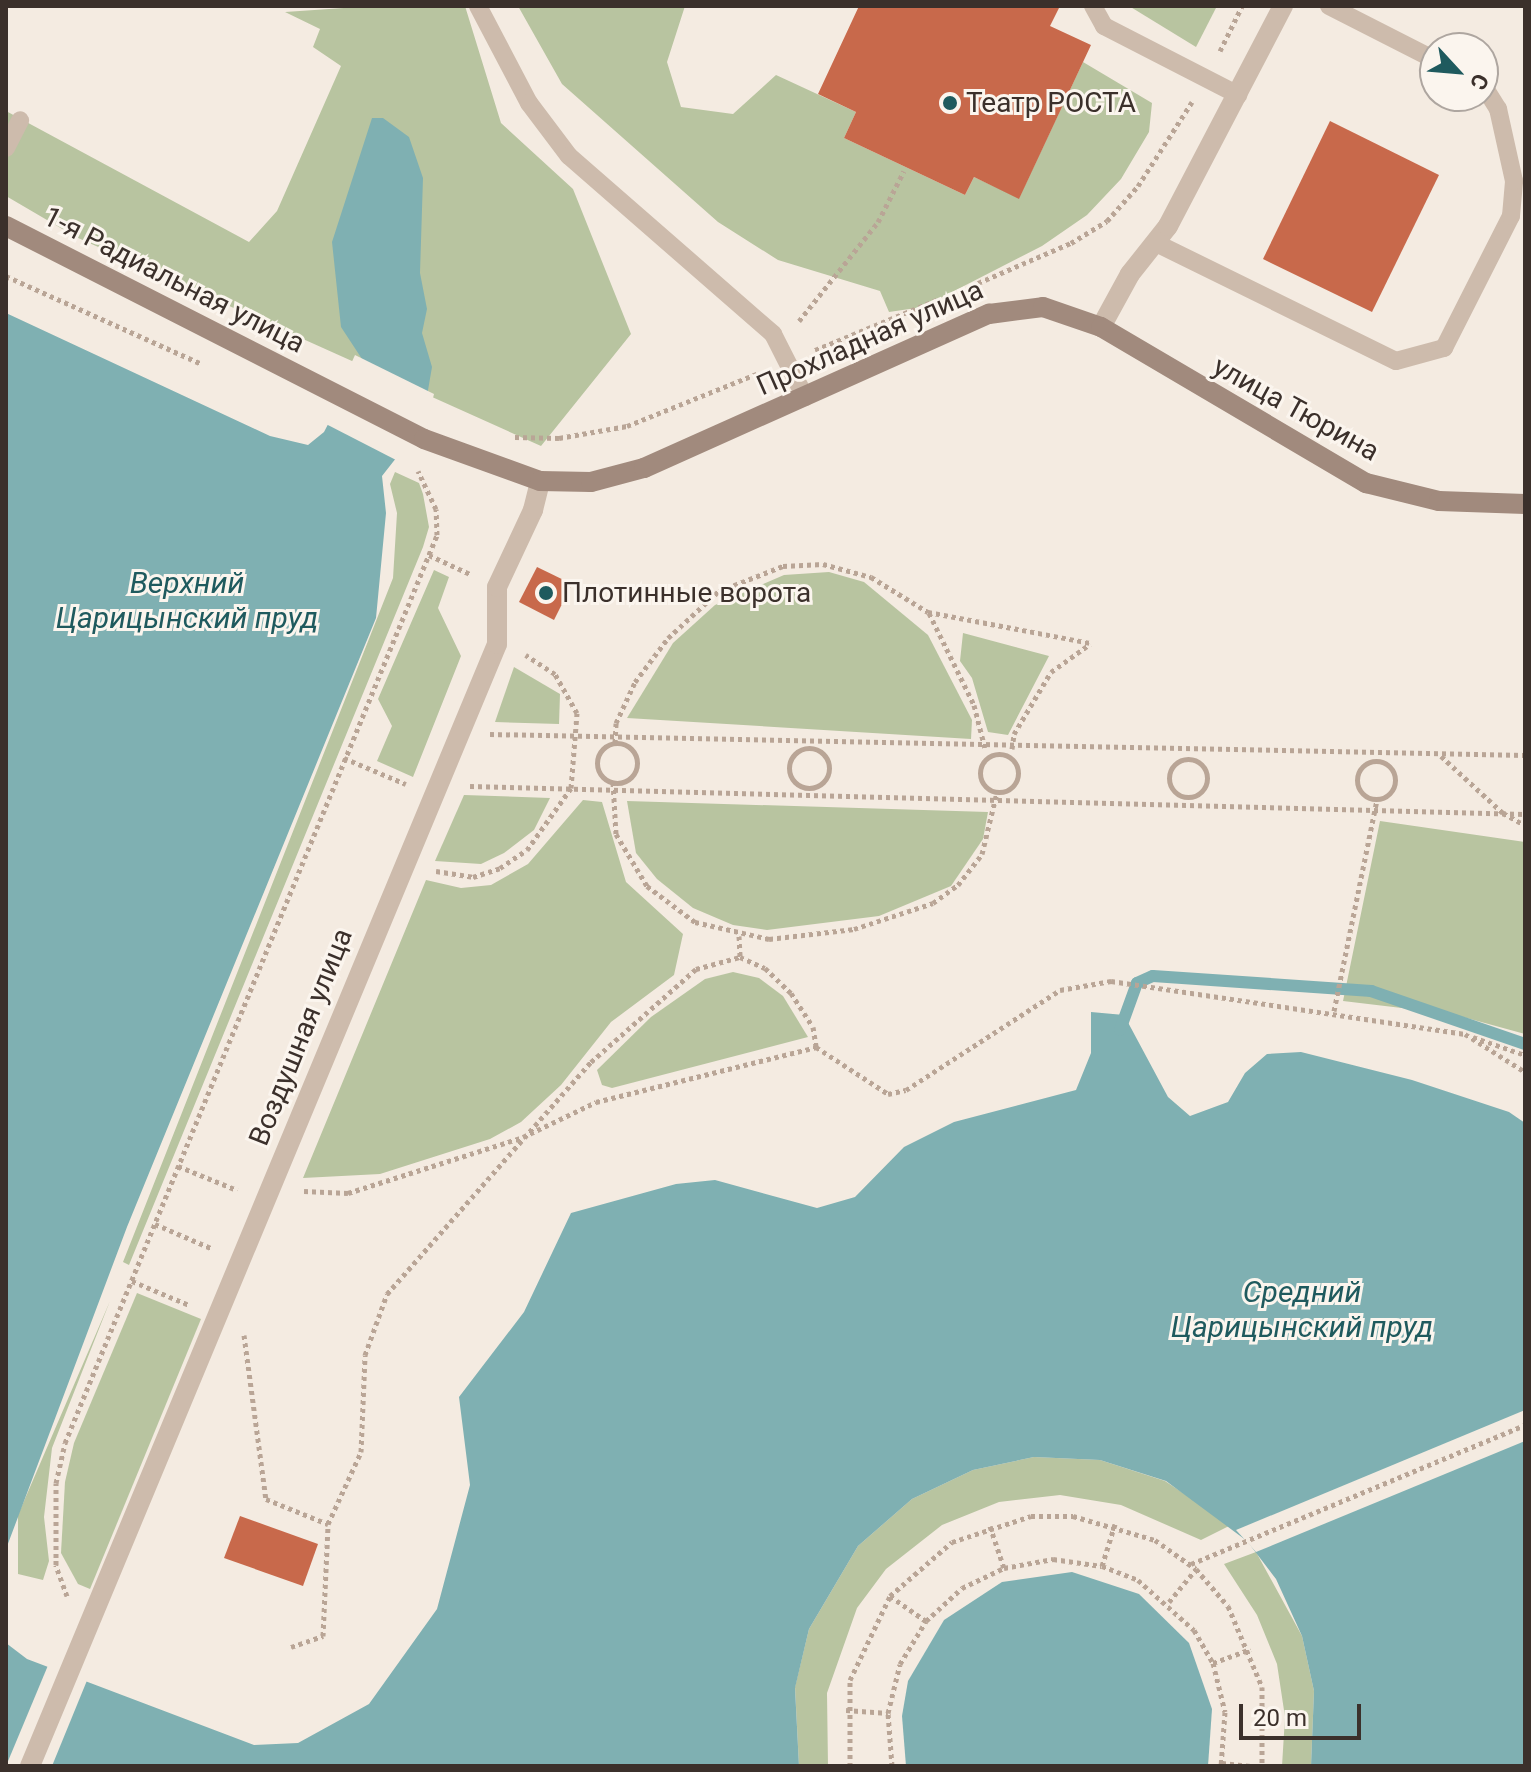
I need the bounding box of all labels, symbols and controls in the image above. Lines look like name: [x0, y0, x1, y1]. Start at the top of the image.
north arrow: [1419, 32, 1499, 112]
text: С: [1465, 70, 1494, 94]
place label: Театр РОСТА: [966, 86, 1136, 120]
marker: Театр РОСТА: [941, 94, 959, 112]
street label: 1-я Радиальная улица: [38, 199, 310, 361]
street label: Прохладная улица: [752, 273, 988, 403]
street label: улица Тюрина: [1207, 349, 1385, 469]
water label: Верхний Царицынский пруд: [56, 565, 318, 636]
place label: Плотинные ворота: [562, 576, 811, 610]
marker: Плотинные ворота: [537, 584, 555, 602]
street label: Воздушная улица: [242, 924, 360, 1150]
water label: Средний Царицынский пруд: [1171, 1274, 1433, 1344]
scale bar: [1243, 1688, 1365, 1738]
text: 20 m: [1253, 1704, 1307, 1732]

